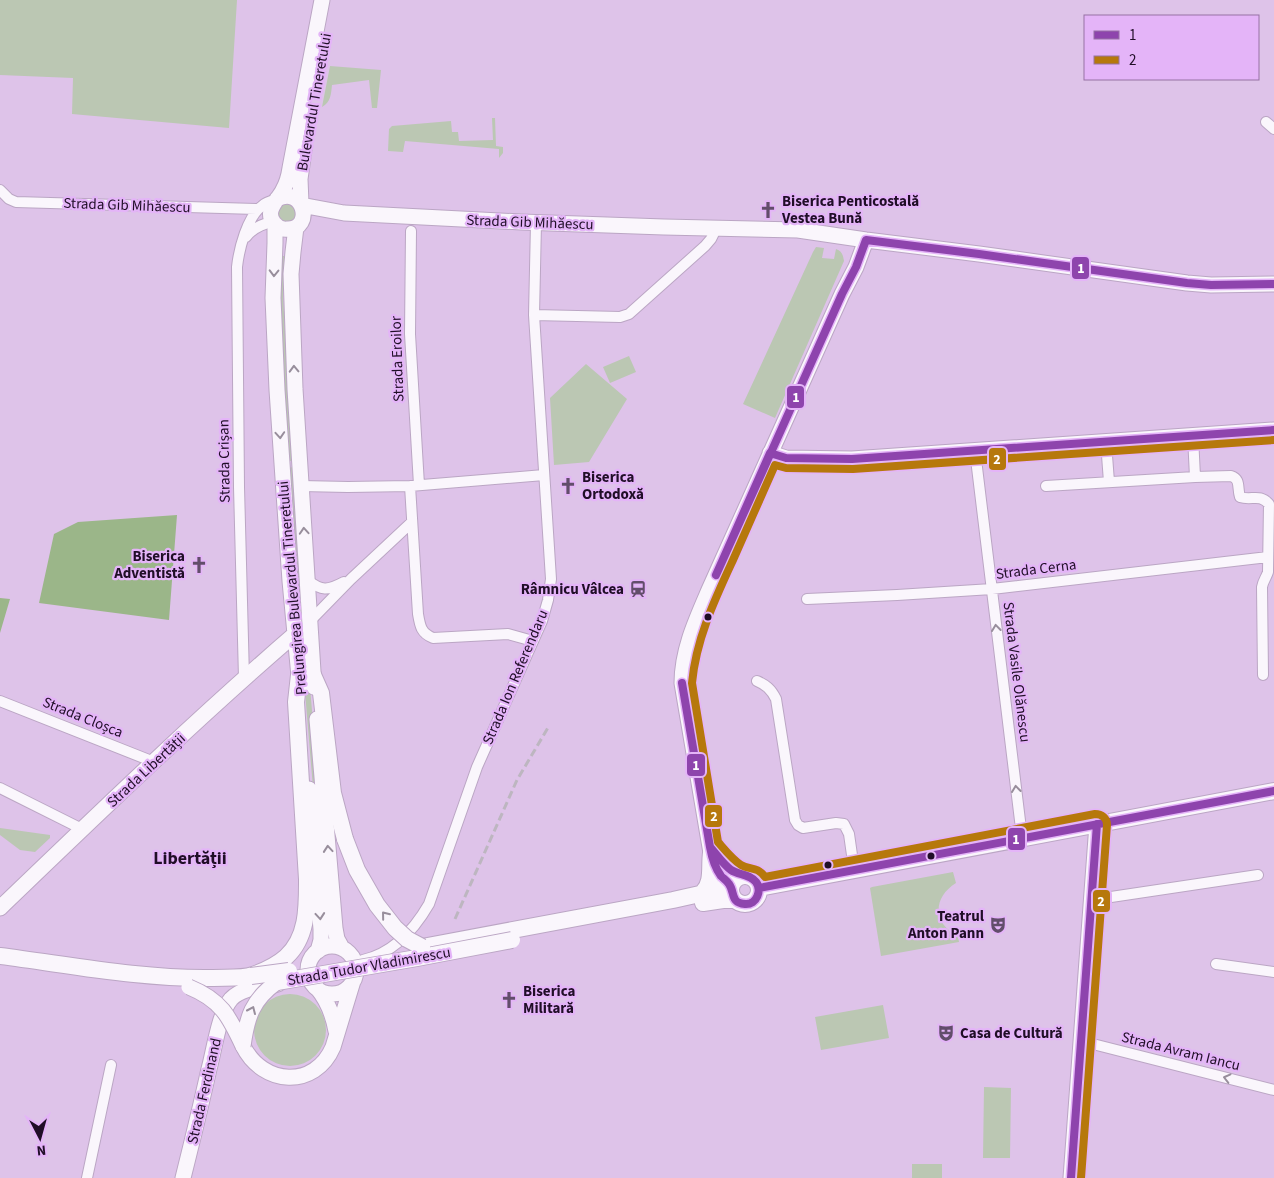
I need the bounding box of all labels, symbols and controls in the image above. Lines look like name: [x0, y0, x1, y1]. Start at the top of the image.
legend: [1084, 15, 1259, 80]
text: 1: [1129, 25, 1136, 46]
street label: Bulevardul Tineretului: [292, 32, 337, 173]
text: 2: [1129, 50, 1136, 71]
place label: Biserica Penticostală Vestea Bună: [781, 191, 919, 229]
street label: Strada Gib Mihăescu: [63, 193, 191, 218]
church icon: Biserica Penticostală Vestea Bună: [758, 200, 778, 220]
street label: Strada Gib Mihăescu: [466, 210, 594, 235]
line badge: 1: [1071, 256, 1090, 280]
text: 1: [1077, 259, 1085, 279]
one-way arrow: [269, 270, 279, 277]
street label: Strada Eroilor: [385, 315, 409, 402]
one-way arrow: [289, 364, 299, 372]
line badge: 1: [786, 385, 805, 409]
text: 1: [792, 388, 800, 408]
street label: Strada Crișan: [213, 419, 236, 503]
one-way arrow: [274, 431, 285, 439]
line badge: 2: [988, 447, 1007, 471]
text: 2: [993, 450, 1001, 470]
place label: Biserica Ortodoxă: [582, 467, 644, 505]
church icon: Biserica Ortodoxă: [558, 476, 578, 496]
street label: Prelungirea Bulevardul Tineretului: [273, 480, 312, 696]
one-way arrow: [298, 527, 309, 535]
place label: Biserica Adventistă: [113, 546, 185, 584]
street label: Strada Cerna: [995, 554, 1078, 585]
church icon: Biserica Adventistă: [189, 555, 209, 575]
place label: Râmnicu Vâlcea: [521, 579, 624, 600]
station icon: Râmnicu Vâlcea: [628, 579, 648, 599]
street label: Strada Vasile Olănescu: [997, 601, 1036, 744]
street label: Strada Ion Referendaru: [478, 606, 553, 748]
unlabelled marker: [703, 612, 713, 622]
one-way arrow: [992, 623, 1002, 632]
street label: Strada Cloșca: [39, 692, 126, 743]
street label: Strada Libertății: [102, 728, 190, 812]
line badge: 1: [686, 753, 706, 777]
text: 1: [692, 756, 700, 776]
one-way arrow: [1011, 785, 1022, 793]
line badge: 2: [704, 804, 723, 828]
text: 2: [710, 807, 718, 827]
line badge: 1: [1007, 827, 1026, 851]
text: 1: [1012, 830, 1020, 850]
one-way arrow: [322, 844, 333, 852]
district label: Libertății: [153, 846, 227, 871]
unlabelled marker: [926, 851, 936, 861]
unlabelled marker: [823, 860, 833, 870]
line badge: 2: [1092, 889, 1111, 913]
text: 2: [1097, 892, 1105, 912]
place label: Teatrul Anton Pann: [907, 906, 985, 944]
one-way arrow: [314, 912, 325, 920]
one-way arrow: [383, 912, 391, 921]
theatre icon: Teatrul Anton Pann: [988, 915, 1008, 935]
street label: Strada Tudor Vladimirescu: [286, 942, 452, 991]
place label: Biserica Militară: [523, 981, 576, 1019]
church icon: Biserica Militară: [499, 990, 519, 1010]
one-way arrow: [246, 1006, 257, 1015]
theatre icon: Casa de Cultură: [936, 1023, 956, 1043]
place label: Casa de Cultură: [960, 1023, 1063, 1044]
street label: Strada Avram Iancu: [1119, 1027, 1242, 1076]
street label: Strada Ferdinand: [182, 1036, 227, 1146]
one-way arrow: [1222, 1073, 1231, 1084]
north arrow: [15, 1113, 65, 1163]
text: N: [36, 1140, 47, 1160]

